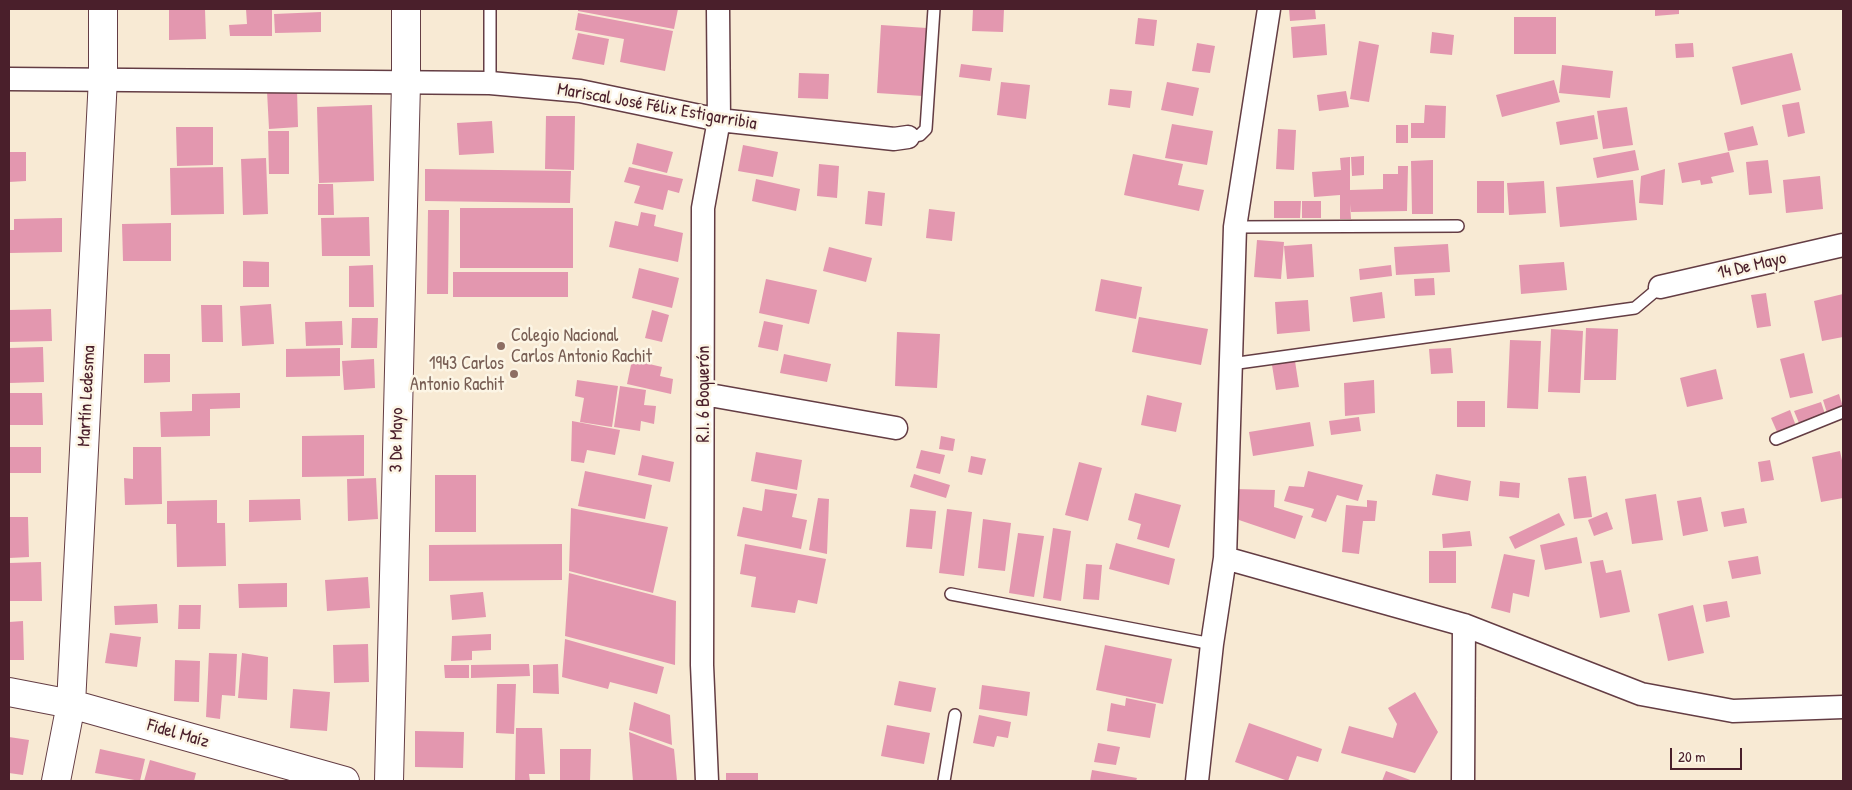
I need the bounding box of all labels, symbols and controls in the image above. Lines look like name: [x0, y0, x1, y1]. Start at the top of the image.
street label: Mariscal José Félix Estigarribia: [556, 79, 758, 135]
street label: 14 De Mayo: [1716, 248, 1788, 284]
place label: Colegio Nacional Carlos Antonio Rachit: [511, 325, 652, 368]
marker: Colegio Nacional Carlos Antonio Rachit: [495, 340, 507, 352]
street label: Martín Ledesma: [74, 345, 100, 447]
street label: R.I. 6 Boquerón: [693, 346, 715, 442]
place label: 1943 Carlos Antonio Rachit: [410, 353, 504, 396]
marker: 1943 Carlos Antonio Rachit: [508, 368, 520, 380]
street label: 3 De Mayo: [386, 407, 408, 473]
street label: Fidel Maíz: [145, 715, 211, 753]
scale bar: [1672, 738, 1744, 770]
text: 20 m: [1678, 746, 1705, 767]

